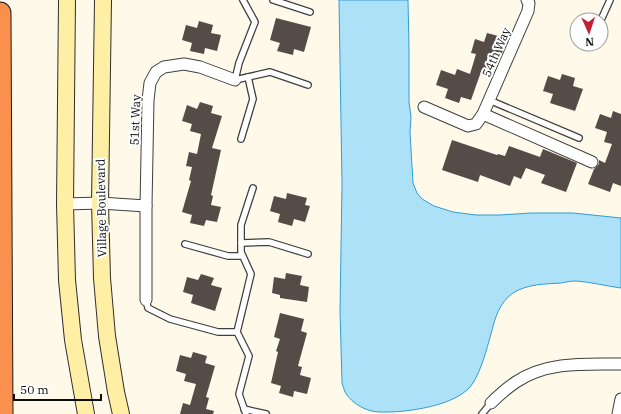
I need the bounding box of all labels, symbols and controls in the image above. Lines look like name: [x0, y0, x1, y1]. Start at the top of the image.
north arrow: [569, 12, 609, 52]
street label: 54th Way: [478, 24, 514, 79]
text: N: [585, 35, 594, 49]
street label: 51st Way: [127, 94, 143, 146]
street label: Village Boulevard: [93, 159, 109, 257]
scale bar: [14, 376, 101, 402]
text: 50 m: [20, 382, 49, 397]

